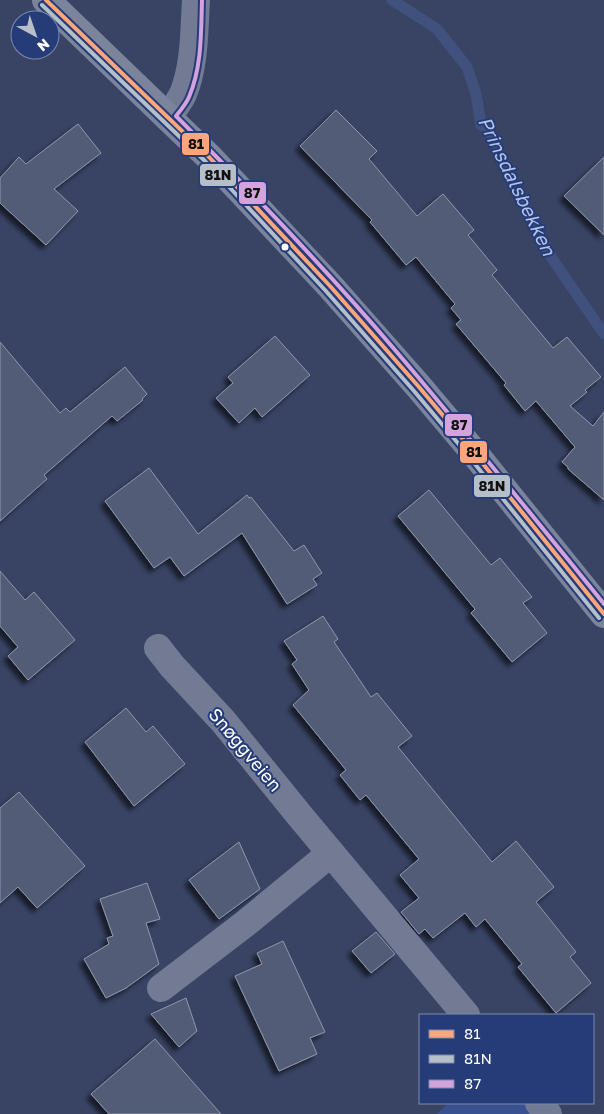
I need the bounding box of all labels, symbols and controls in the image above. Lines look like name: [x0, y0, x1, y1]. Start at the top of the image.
north arrow: [10, 10, 60, 60]
text: N: [34, 35, 53, 55]
water label: Prinsdalsbekken: [474, 113, 562, 260]
line badge: 81: [181, 132, 210, 156]
text: 81: [188, 135, 204, 152]
line badge: 81N: [199, 163, 237, 187]
text: 81N: [205, 166, 231, 183]
line badge: 87: [238, 181, 267, 205]
text: 87: [244, 184, 261, 201]
unlabelled marker: [280, 242, 290, 252]
line badge: 87: [444, 413, 473, 437]
text: 87: [451, 416, 468, 433]
line badge: 81: [459, 440, 488, 464]
text: 81: [466, 443, 482, 460]
line badge: 81N: [473, 474, 511, 498]
text: 81N: [479, 477, 505, 494]
street label: Snøggveien: [205, 703, 287, 796]
legend: [419, 1014, 594, 1104]
text: 81: [464, 1024, 480, 1042]
text: 81N: [464, 1049, 492, 1067]
text: 87: [464, 1074, 481, 1092]

